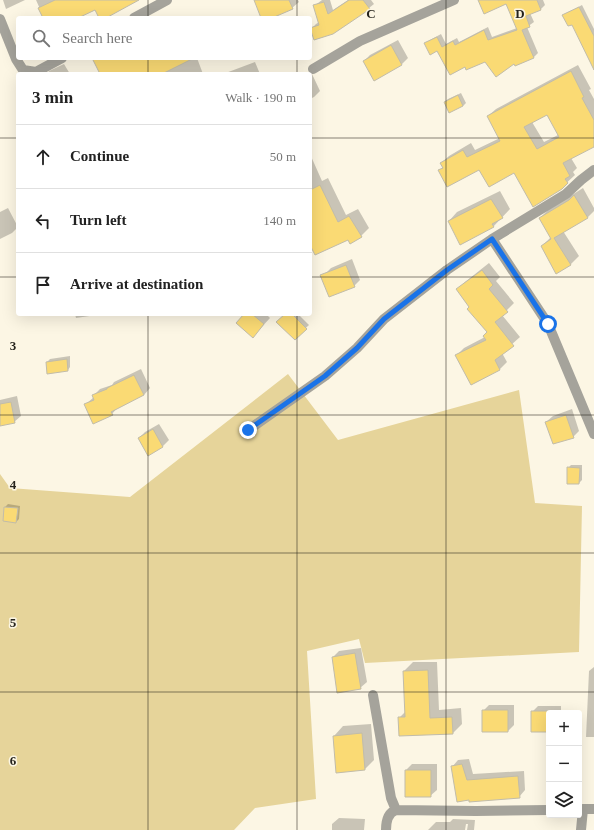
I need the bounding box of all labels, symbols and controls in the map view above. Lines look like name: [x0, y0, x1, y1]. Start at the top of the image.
text: C: [366, 6, 376, 21]
text: D: [515, 6, 525, 21]
search box: [16, 16, 312, 60]
icon: search: [30, 27, 52, 49]
text: Search here: [62, 30, 132, 46]
text: 3 min: [32, 88, 73, 107]
text: Walk · 190 m: [225, 90, 296, 105]
icon: ahead: [32, 146, 54, 168]
text: Continue: [70, 148, 129, 164]
text: 50 m: [270, 149, 296, 164]
icon: left: [32, 210, 54, 232]
text: Turn left: [70, 212, 127, 228]
text: 140 m: [263, 213, 296, 228]
icon: arrive: [32, 274, 54, 296]
text: Arrive at destination: [70, 276, 203, 292]
route start: [539, 315, 557, 333]
text: 3: [10, 338, 17, 353]
route end: [239, 421, 257, 439]
text: 4: [10, 477, 17, 492]
text: 5: [10, 615, 17, 630]
map controls: [546, 710, 582, 818]
button: +: [546, 710, 582, 746]
button: −: [546, 746, 582, 782]
text: 6: [10, 753, 17, 768]
button: layers: [546, 782, 582, 818]

